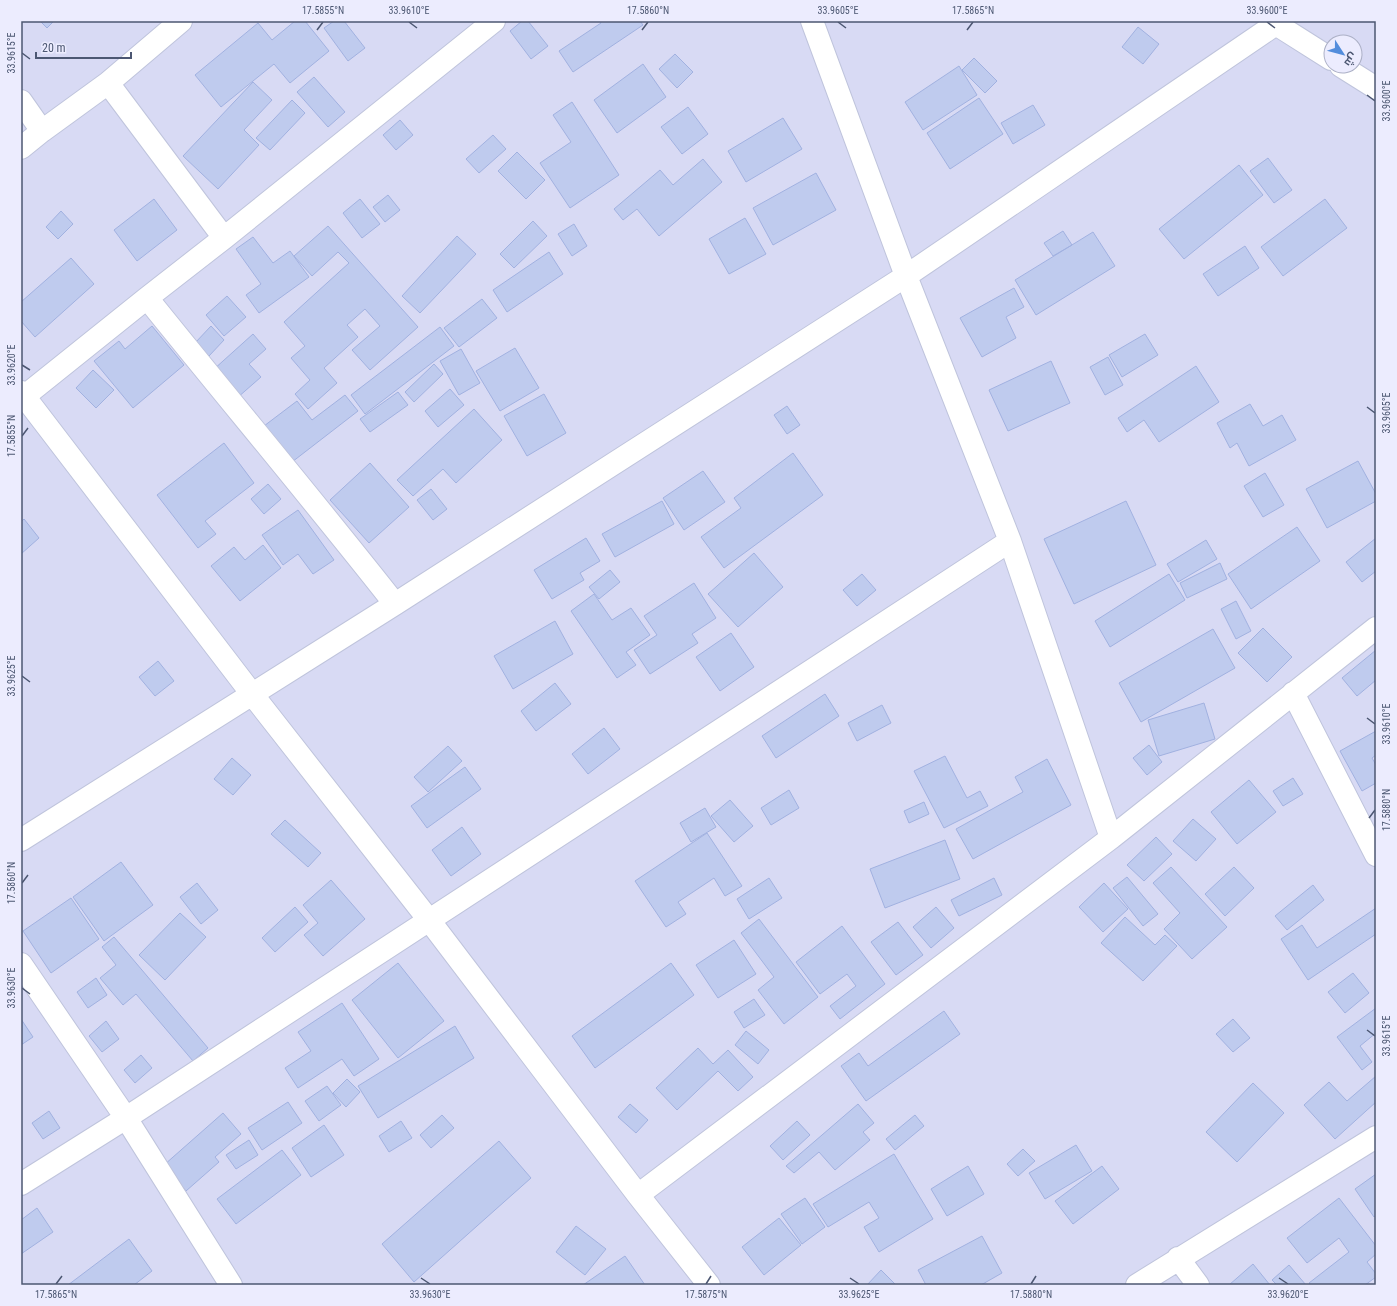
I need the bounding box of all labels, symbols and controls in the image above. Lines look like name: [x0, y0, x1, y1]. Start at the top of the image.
text: 17.5855°N: [302, 5, 344, 16]
text: 33.9610°E: [389, 5, 430, 16]
text: 17.5860°N: [627, 5, 669, 16]
text: 33.9605°E: [818, 5, 859, 16]
text: 17.5865°N: [952, 5, 994, 16]
text: 33.9600°E: [1247, 5, 1288, 16]
text: 33.9615°E: [6, 32, 17, 73]
scale bar: [36, 34, 131, 60]
north arrow: [1323, 34, 1363, 74]
text: 20 m: [42, 41, 66, 55]
text: ش: [1341, 50, 1360, 69]
text: 33.9600°E: [1381, 80, 1392, 121]
text: 33.9620°E: [6, 344, 17, 385]
text: 33.9605°E: [1381, 392, 1392, 433]
text: 17.5855°N: [6, 415, 17, 457]
text: 33.9625°E: [6, 655, 17, 696]
text: 33.9610°E: [1381, 703, 1392, 744]
text: 17.5880°N: [1381, 789, 1392, 831]
text: 17.5860°N: [6, 862, 17, 904]
text: 33.9630°E: [6, 967, 17, 1008]
text: 33.9615°E: [1381, 1015, 1392, 1056]
text: 17.5865°N: [35, 1289, 77, 1300]
text: 33.9630°E: [410, 1289, 451, 1300]
text: 17.5875°N: [685, 1289, 727, 1300]
text: 33.9625°E: [839, 1289, 880, 1300]
text: 17.5880°N: [1010, 1289, 1052, 1300]
text: 33.9620°E: [1268, 1289, 1309, 1300]

